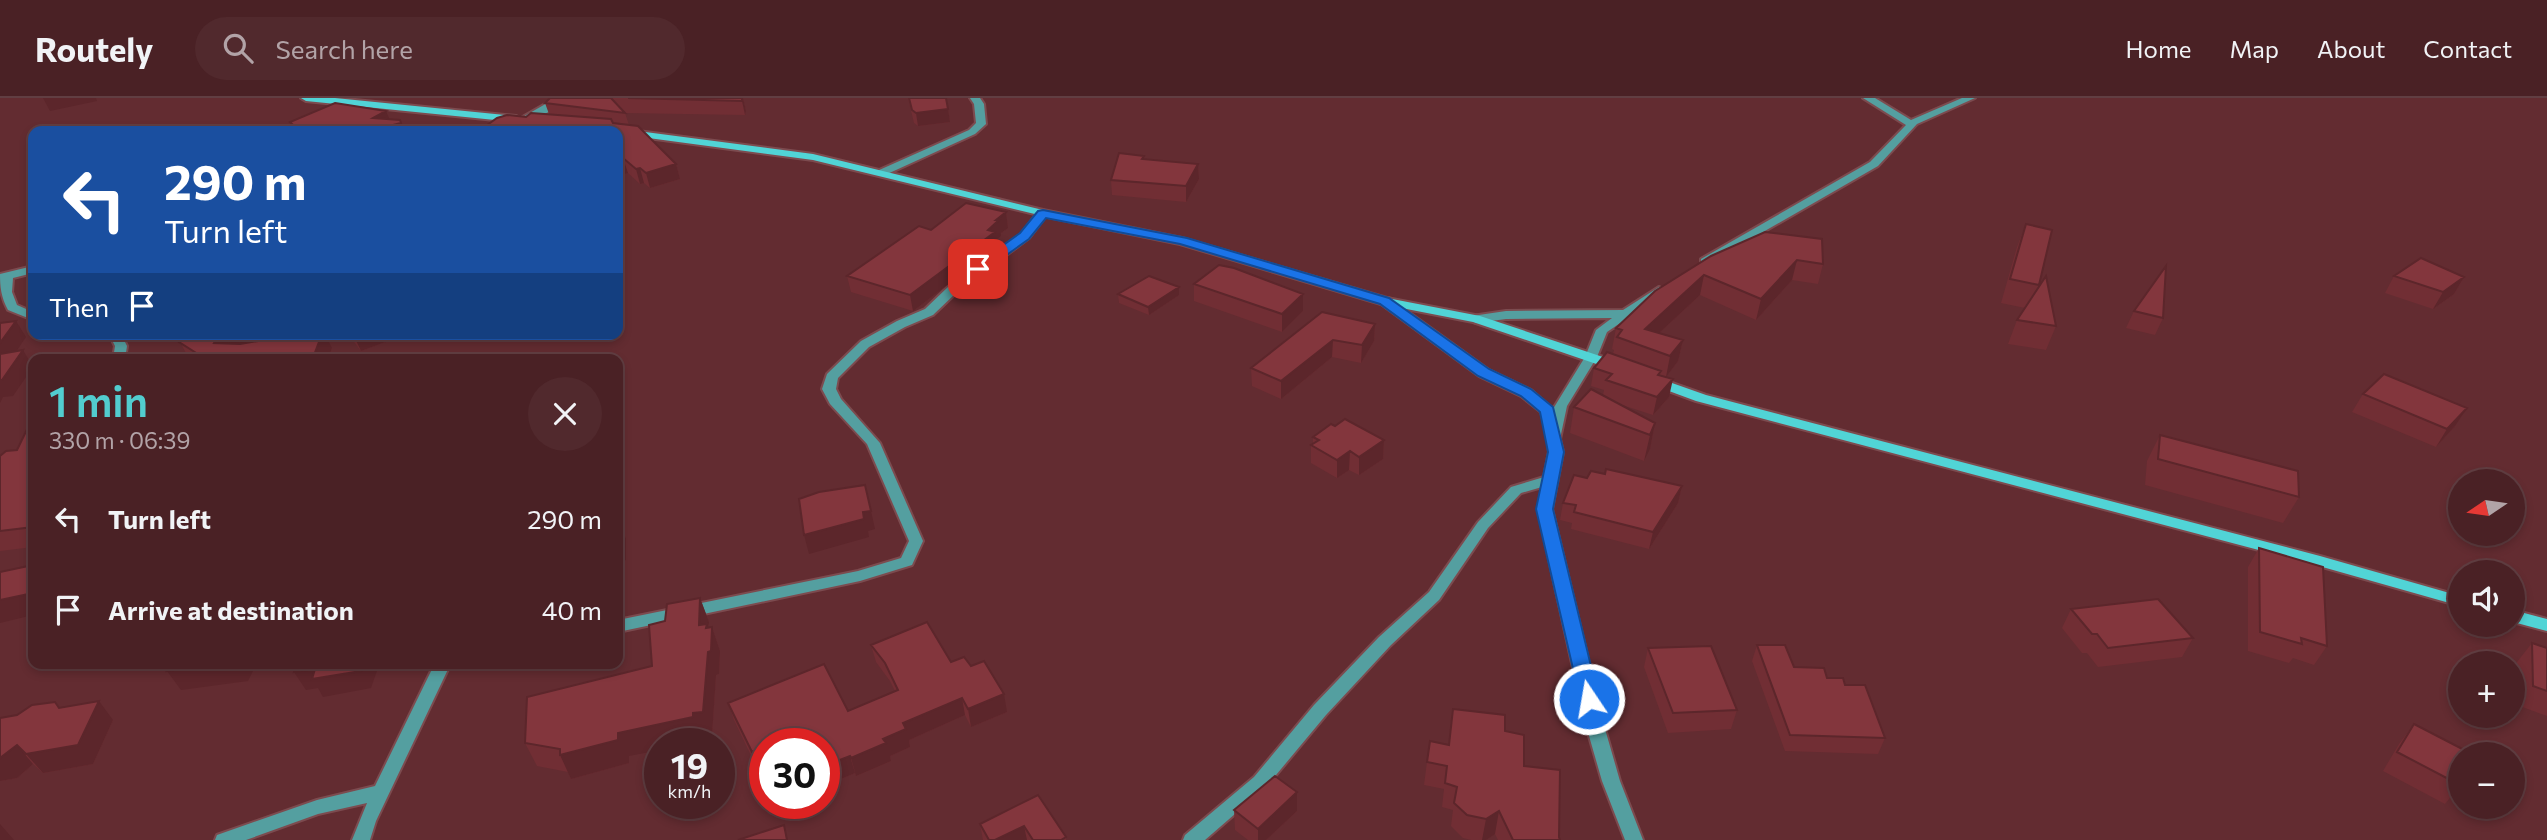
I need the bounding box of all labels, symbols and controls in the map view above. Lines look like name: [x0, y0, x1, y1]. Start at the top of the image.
search box: [195, 17, 685, 80]
text: Routely: [35, 28, 153, 69]
icon: search: [219, 29, 257, 67]
text: Search here: [275, 33, 413, 64]
text: Home: [2126, 34, 2192, 63]
text: Map: [2230, 34, 2279, 63]
text: About: [2317, 34, 2385, 63]
text: Contact: [2423, 34, 2512, 63]
text: 290 m: [164, 150, 306, 210]
icon: left: [49, 154, 140, 245]
text: Turn left: [164, 210, 288, 250]
pin: [948, 239, 1008, 299]
icon: arrive: [959, 250, 997, 288]
icon: arrive: [123, 287, 161, 325]
text: Then: [49, 291, 109, 322]
text: 1 min: [49, 374, 148, 426]
button: close: [528, 377, 602, 451]
text: 330 m · 06:39: [49, 426, 190, 454]
north arrow: [2448, 469, 2525, 546]
map controls: [2448, 469, 2525, 819]
icon: left: [49, 500, 87, 538]
text: Turn left: [108, 503, 211, 534]
text: 290 m: [527, 503, 602, 534]
button: sound: [2448, 560, 2525, 637]
icon: arrive: [49, 591, 87, 629]
text: Arrive at destination: [108, 594, 354, 625]
text: 40 m: [542, 594, 602, 625]
button: +: [2448, 651, 2525, 728]
position arrow: [1552, 662, 1626, 736]
speed limit sign: 30: [749, 728, 840, 819]
button: −: [2448, 742, 2525, 819]
text: 19: [671, 743, 708, 786]
text: km/h: [668, 780, 711, 802]

